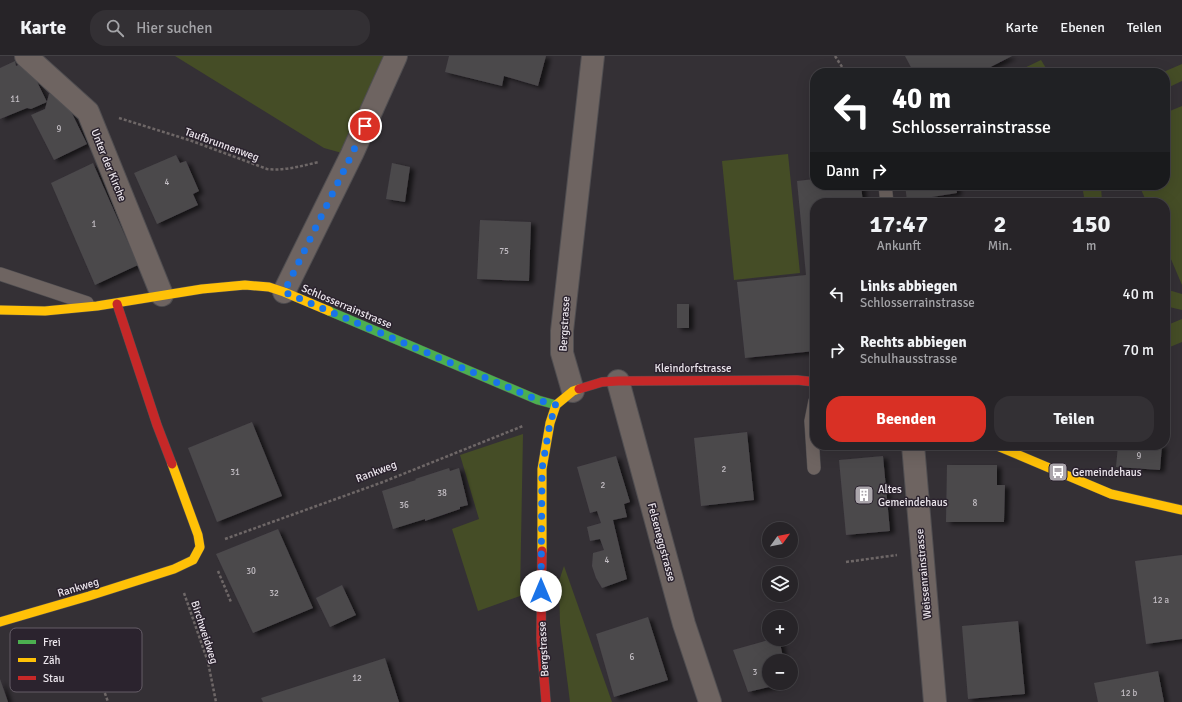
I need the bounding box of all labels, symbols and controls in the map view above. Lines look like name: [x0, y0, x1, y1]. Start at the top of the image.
search box: [90, 10, 370, 46]
text: Karte: [20, 16, 66, 40]
icon: search: [104, 17, 126, 39]
text: Hier suchen: [136, 19, 212, 37]
text: Karte: [1006, 19, 1038, 36]
text: Ebenen: [1060, 19, 1105, 36]
text: Teilen: [1127, 19, 1162, 36]
text: 40 m: [892, 82, 951, 116]
icon: left: [826, 84, 878, 136]
house number: 11: [10, 94, 20, 105]
pin: [348, 109, 382, 143]
icon: arrive: [354, 115, 376, 137]
text: Schlosserrainstrasse: [892, 116, 1051, 138]
house number: 9: [57, 124, 62, 135]
street label: Taufbrunnenweg: [183, 125, 261, 164]
street label: Unter der Kirche: [88, 127, 129, 203]
icon: right: [868, 160, 890, 182]
text: Dann: [826, 162, 860, 180]
house number: 4: [165, 177, 170, 188]
text: 17:47: [869, 209, 928, 239]
text: 2: [994, 209, 1006, 239]
text: 150: [1072, 209, 1111, 239]
house number: 1: [92, 219, 97, 230]
text: Ankunft: [877, 238, 921, 254]
text: Min.: [988, 238, 1012, 254]
text: m: [1086, 238, 1096, 254]
house number: 75: [499, 246, 509, 257]
text: Links abbiegen: [860, 277, 957, 295]
street label: Schlosserrainstrasse: [300, 281, 394, 331]
icon: left: [826, 283, 848, 305]
text: 40 m: [1123, 285, 1154, 303]
text: Schlosserrainstrasse: [860, 295, 975, 311]
street label: Bergstrasse: [557, 296, 572, 352]
text: Rechts abbiegen: [860, 333, 967, 351]
icon: right: [826, 339, 848, 361]
text: 70 m: [1123, 341, 1154, 359]
text: Schulhausstrasse: [860, 351, 957, 367]
street label: Kleindorfstrasse: [654, 362, 732, 375]
button: Beenden: [826, 396, 986, 442]
button: Teilen: [994, 396, 1154, 442]
house number: 9: [1137, 451, 1142, 462]
street label: Rankweg: [354, 458, 399, 485]
bus stop icon: Gemeindehaus: [1047, 461, 1069, 483]
house number: 2: [722, 464, 727, 475]
place label: Gemeindehaus: [1072, 466, 1142, 479]
house number: 31: [230, 467, 240, 478]
house number: 2: [601, 480, 606, 491]
place label: Altes Gemeindehaus: [878, 483, 948, 509]
building icon: Altes Gemeindehaus: [853, 484, 875, 506]
house number: 38: [437, 488, 447, 499]
house number: 8: [973, 498, 978, 509]
house number: 36: [399, 500, 409, 511]
street label: Felseneggstrasse: [645, 501, 678, 583]
north arrow: [762, 522, 798, 558]
map controls: [762, 522, 798, 690]
street label: Weissenrainstrasse: [913, 528, 934, 620]
house number: 4: [605, 555, 610, 566]
house number: 30: [246, 566, 256, 577]
button: layers: [762, 566, 798, 602]
position arrow: [520, 570, 562, 612]
street label: Rankweg: [56, 575, 101, 600]
house number: 32: [269, 588, 279, 599]
house number: 12 a: [1153, 595, 1170, 606]
street label: Birchweidweg: [188, 599, 221, 666]
button: +: [762, 610, 798, 646]
street label: Bergstrasse: [536, 621, 551, 677]
legend: [10, 628, 142, 692]
text: Frei: [43, 636, 61, 649]
house number: 6: [630, 652, 635, 663]
text: Zäh: [43, 654, 61, 667]
button: −: [762, 654, 798, 690]
house number: 3: [753, 667, 758, 678]
text: Stau: [43, 672, 65, 685]
house number: 12: [352, 673, 362, 684]
house number: 12 b: [1121, 688, 1137, 699]

